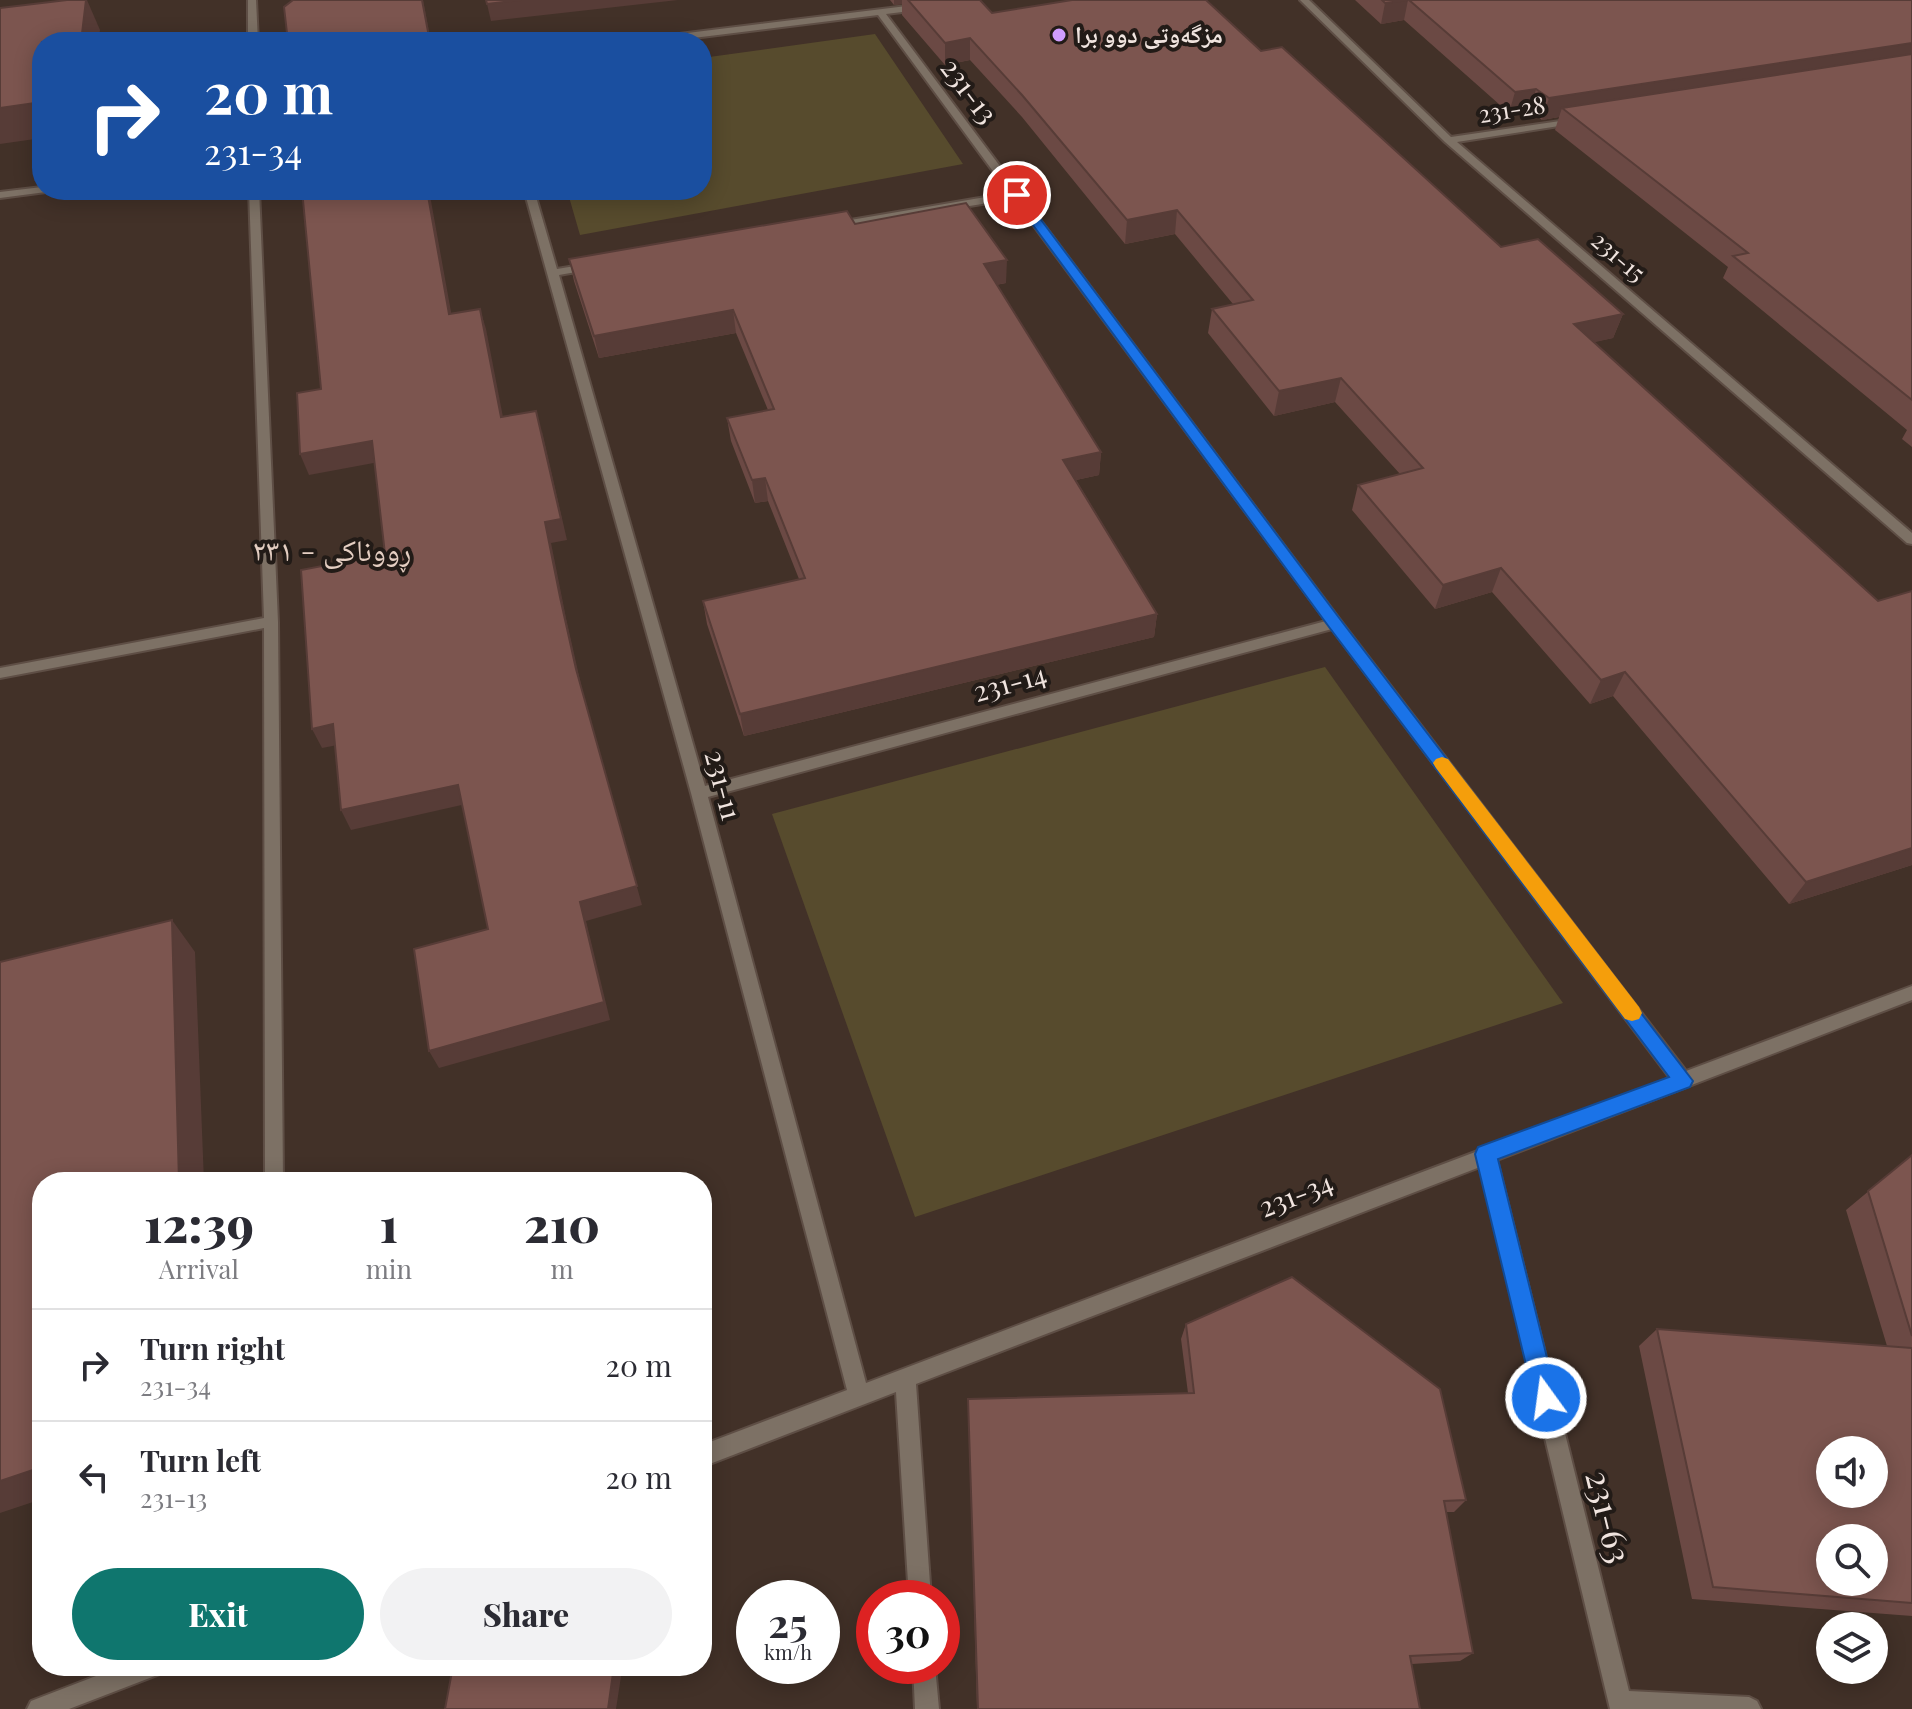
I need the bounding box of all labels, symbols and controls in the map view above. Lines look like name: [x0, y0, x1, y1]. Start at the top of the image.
place label: مزگەوتی دوو برا: [1075, 17, 1223, 49]
marker: مزگەوتی دوو برا: [1050, 26, 1068, 44]
street label: 231-13: [934, 50, 1007, 130]
text: 20 m: [204, 54, 333, 129]
icon: right: [72, 64, 176, 168]
street label: 231-28: [1476, 87, 1547, 129]
text: 231-34: [204, 126, 302, 174]
pin: [983, 161, 1051, 229]
icon: arrive: [995, 173, 1039, 217]
street label: 231-15: [1586, 223, 1653, 288]
district label: ڕووناکی - ٢٣١: [253, 529, 411, 573]
street label: 231-14: [969, 654, 1050, 709]
street label: 231-11: [697, 746, 751, 824]
street label: 231-34: [1253, 1163, 1338, 1225]
text: 12:39: [144, 1191, 254, 1255]
text: 1: [380, 1191, 398, 1255]
text: 210: [524, 1191, 600, 1255]
text: Arrival: [159, 1251, 239, 1286]
text: min: [366, 1251, 412, 1286]
text: m: [550, 1251, 574, 1286]
text: Turn right: [140, 1328, 285, 1368]
icon: right: [72, 1343, 116, 1387]
text: 20 m: [606, 1345, 672, 1385]
position arrow: [1504, 1356, 1588, 1440]
text: 231-34: [140, 1368, 211, 1403]
map controls: [1816, 1436, 1888, 1684]
button: sound: [1816, 1436, 1888, 1508]
text: Turn left: [140, 1440, 261, 1480]
icon: left: [72, 1455, 116, 1499]
text: 20 m: [606, 1457, 672, 1497]
street label: 231-63: [1576, 1466, 1644, 1567]
text: 231-13: [140, 1480, 207, 1515]
button: search: [1816, 1524, 1888, 1596]
button: Exit: [72, 1568, 364, 1660]
button: Share: [380, 1568, 672, 1660]
speed limit sign: 30: [856, 1580, 960, 1684]
text: 25: [768, 1595, 808, 1648]
button: layers: [1816, 1612, 1888, 1684]
text: km/h: [764, 1638, 812, 1665]

